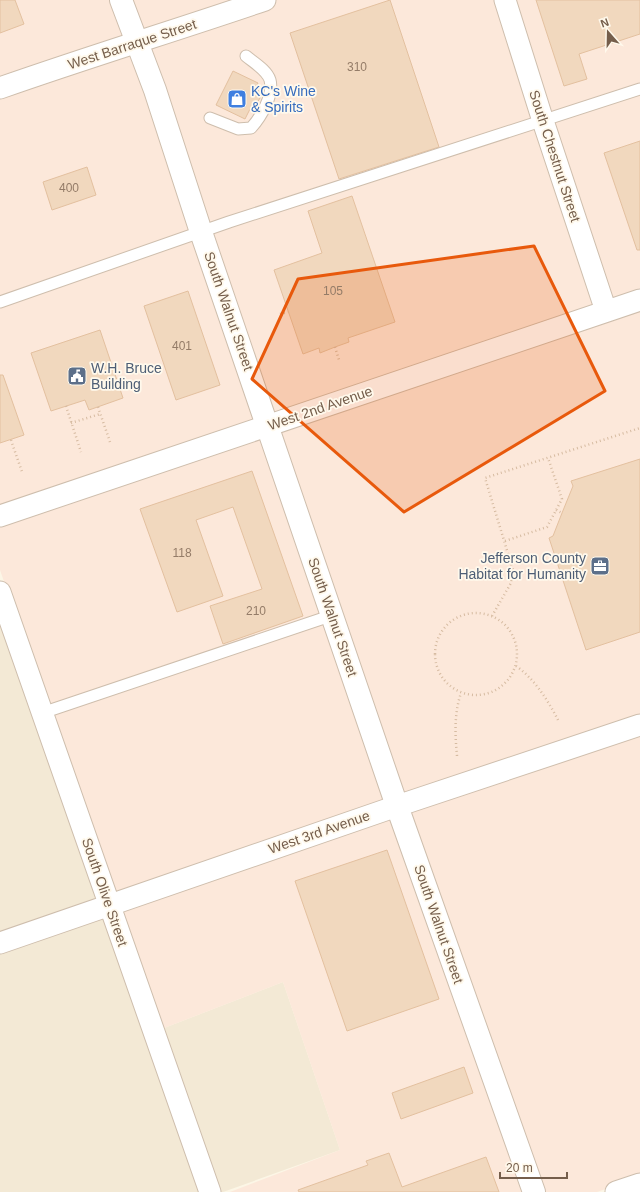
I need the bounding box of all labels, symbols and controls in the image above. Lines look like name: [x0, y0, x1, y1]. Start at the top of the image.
north arrow: [588, 12, 628, 52]
street label: West Barraque Street: [66, 16, 198, 72]
text: N: [599, 16, 610, 30]
house number: 310: [347, 60, 367, 74]
place label: KC's Wine & Spirits: [251, 83, 316, 115]
shop icon: KC's Wine & Spirits: [226, 88, 248, 110]
street label: South Chestnut Street: [526, 88, 584, 224]
house number: 400: [59, 181, 79, 195]
street label: South Walnut Street: [201, 249, 257, 373]
house number: 105: [323, 284, 343, 298]
house number: 401: [172, 339, 192, 353]
place label: W.H. Bruce Building: [91, 360, 162, 392]
public building icon: W.H. Bruce Building: [66, 365, 88, 387]
street label: West 2nd Avenue: [266, 383, 374, 433]
house number: 118: [172, 546, 192, 560]
place label: Jefferson County Habitat for Humanity: [458, 550, 586, 582]
street label: South Walnut Street: [305, 555, 361, 679]
office icon: Jefferson County Habitat for Humanity: [589, 555, 611, 577]
house number: 210: [246, 604, 266, 618]
street label: West 3rd Avenue: [266, 807, 372, 857]
street label: South Olive Street: [79, 836, 131, 948]
street label: South Walnut Street: [411, 862, 467, 986]
scale bar: [500, 1154, 567, 1180]
text: 20 m: [506, 1161, 533, 1175]

